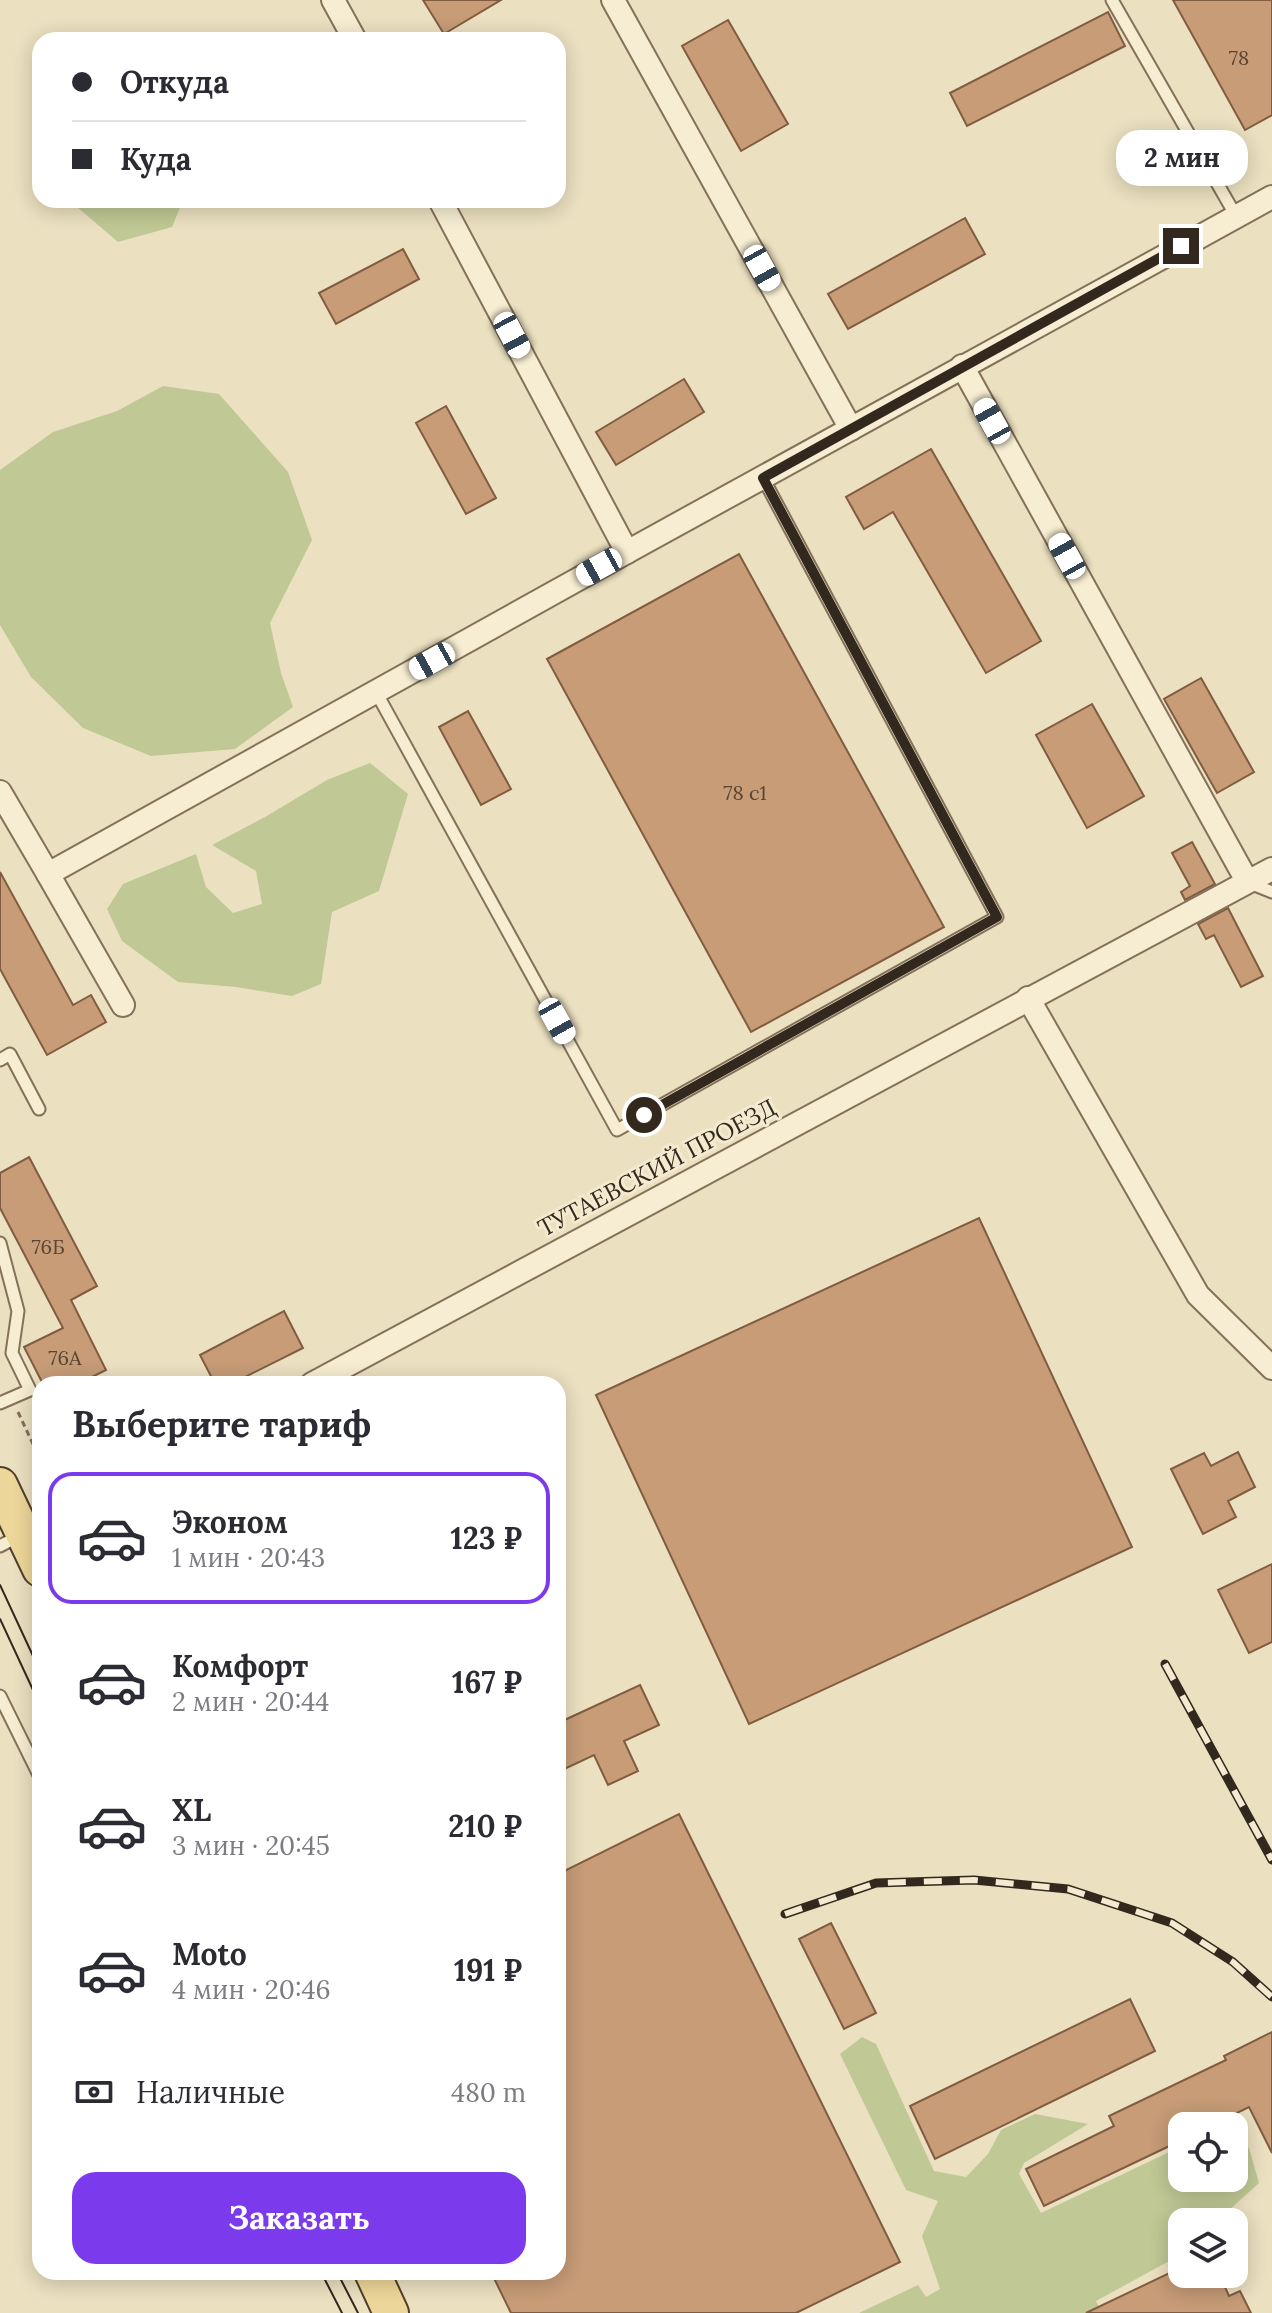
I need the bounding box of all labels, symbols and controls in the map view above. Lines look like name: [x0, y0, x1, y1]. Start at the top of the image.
house number: 78: [1229, 45, 1249, 70]
text: Откуда: [120, 63, 229, 101]
callout: 2 мин: [1115, 130, 1247, 186]
text: Куда: [120, 140, 192, 178]
text: 2 мин: [1144, 141, 1220, 174]
route end: [1163, 228, 1199, 264]
car: [740, 241, 784, 295]
car: [490, 308, 534, 362]
car: [970, 394, 1014, 448]
car: [1045, 529, 1089, 583]
car: [572, 545, 626, 589]
car: [405, 639, 459, 683]
house number: 78 с1: [723, 780, 767, 805]
car: [535, 994, 579, 1048]
street label: ТУТАЕВСКИЙ ПРОЕЗД: [533, 1092, 781, 1243]
route start: [626, 1097, 662, 1133]
house number: 76Б: [31, 1234, 65, 1259]
house number: 76А: [48, 1345, 82, 1370]
text: Выберите тариф: [72, 1401, 371, 1447]
icon: car: [76, 1502, 148, 1574]
text: Эконом: [172, 1503, 288, 1541]
text: 123 ₽: [451, 1519, 522, 1557]
text: 1 мин · 20:43: [172, 1541, 325, 1574]
icon: car: [76, 1646, 148, 1718]
text: Комфорт: [172, 1647, 308, 1685]
text: 167 ₽: [452, 1663, 522, 1701]
text: 2 мин · 20:44: [172, 1685, 329, 1718]
icon: car: [76, 1790, 148, 1862]
text: XL: [172, 1791, 211, 1829]
text: 210 ₽: [448, 1807, 522, 1845]
text: 3 мин · 20:45: [172, 1829, 330, 1862]
icon: car: [76, 1934, 148, 2006]
text: Moto: [172, 1935, 247, 1973]
text: 191 ₽: [454, 1951, 522, 1989]
text: 4 мин · 20:46: [172, 1973, 331, 2006]
icon: cash: [72, 2070, 116, 2114]
text: Наличные: [136, 2073, 285, 2111]
text: 480 m: [451, 2076, 526, 2109]
map controls: [1168, 2112, 1248, 2288]
button: locate: [1168, 2112, 1248, 2192]
button: Заказать: [72, 2172, 526, 2264]
button: layers: [1168, 2208, 1248, 2288]

